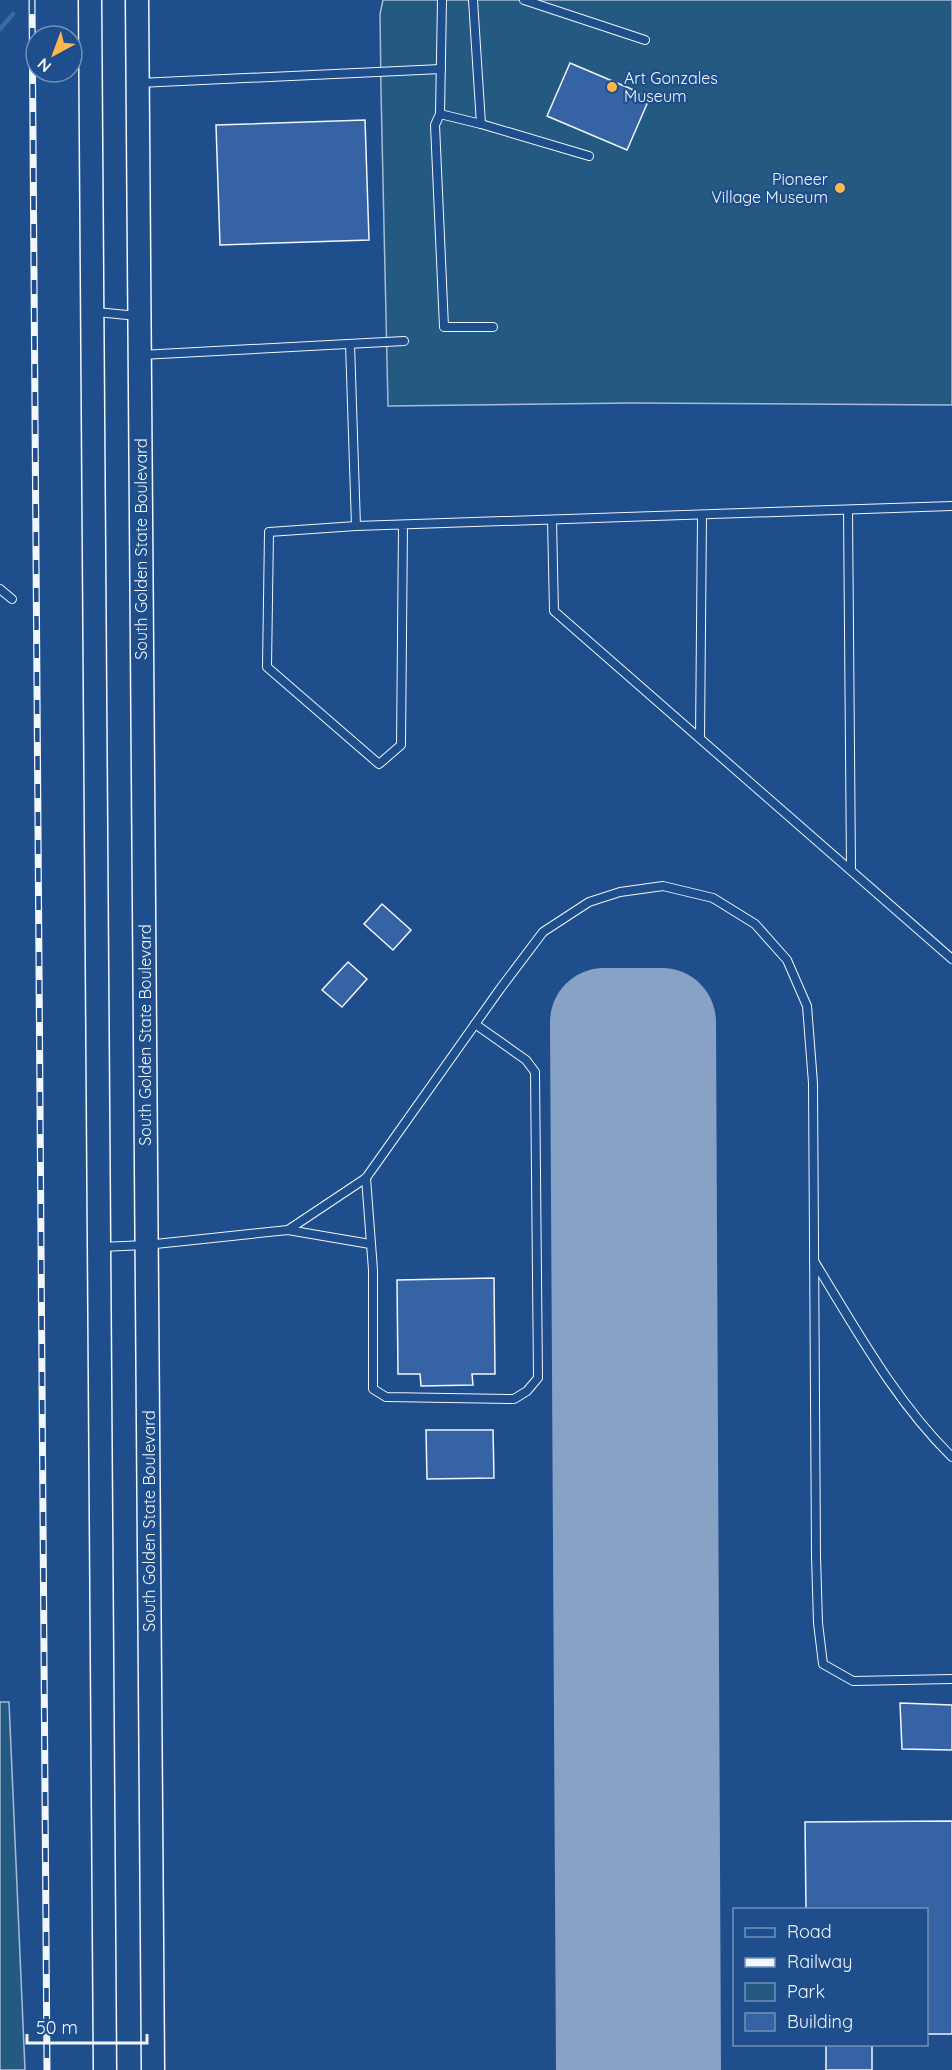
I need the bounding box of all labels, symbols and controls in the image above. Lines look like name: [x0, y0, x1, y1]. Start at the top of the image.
north arrow: [24, 24, 84, 84]
text: N: [33, 54, 55, 77]
place label: Art Gonzales Museum: [624, 68, 718, 106]
marker: Art Gonzales Museum: [605, 80, 619, 94]
place label: Pioneer Village Museum: [711, 169, 828, 207]
marker: Pioneer Village Museum: [833, 181, 847, 195]
street label: South Golden State Boulevard: [131, 438, 151, 660]
street label: South Golden State Boulevard: [135, 924, 155, 1146]
street label: South Golden State Boulevard: [139, 1410, 159, 1632]
legend: [733, 1908, 928, 2046]
text: Road: [787, 1920, 832, 1943]
text: Railway: [787, 1950, 853, 1973]
text: Park: [787, 1980, 825, 2003]
scale bar: [27, 2007, 147, 2045]
text: Building: [787, 2010, 853, 2033]
text: 50 m: [36, 2016, 78, 2039]

